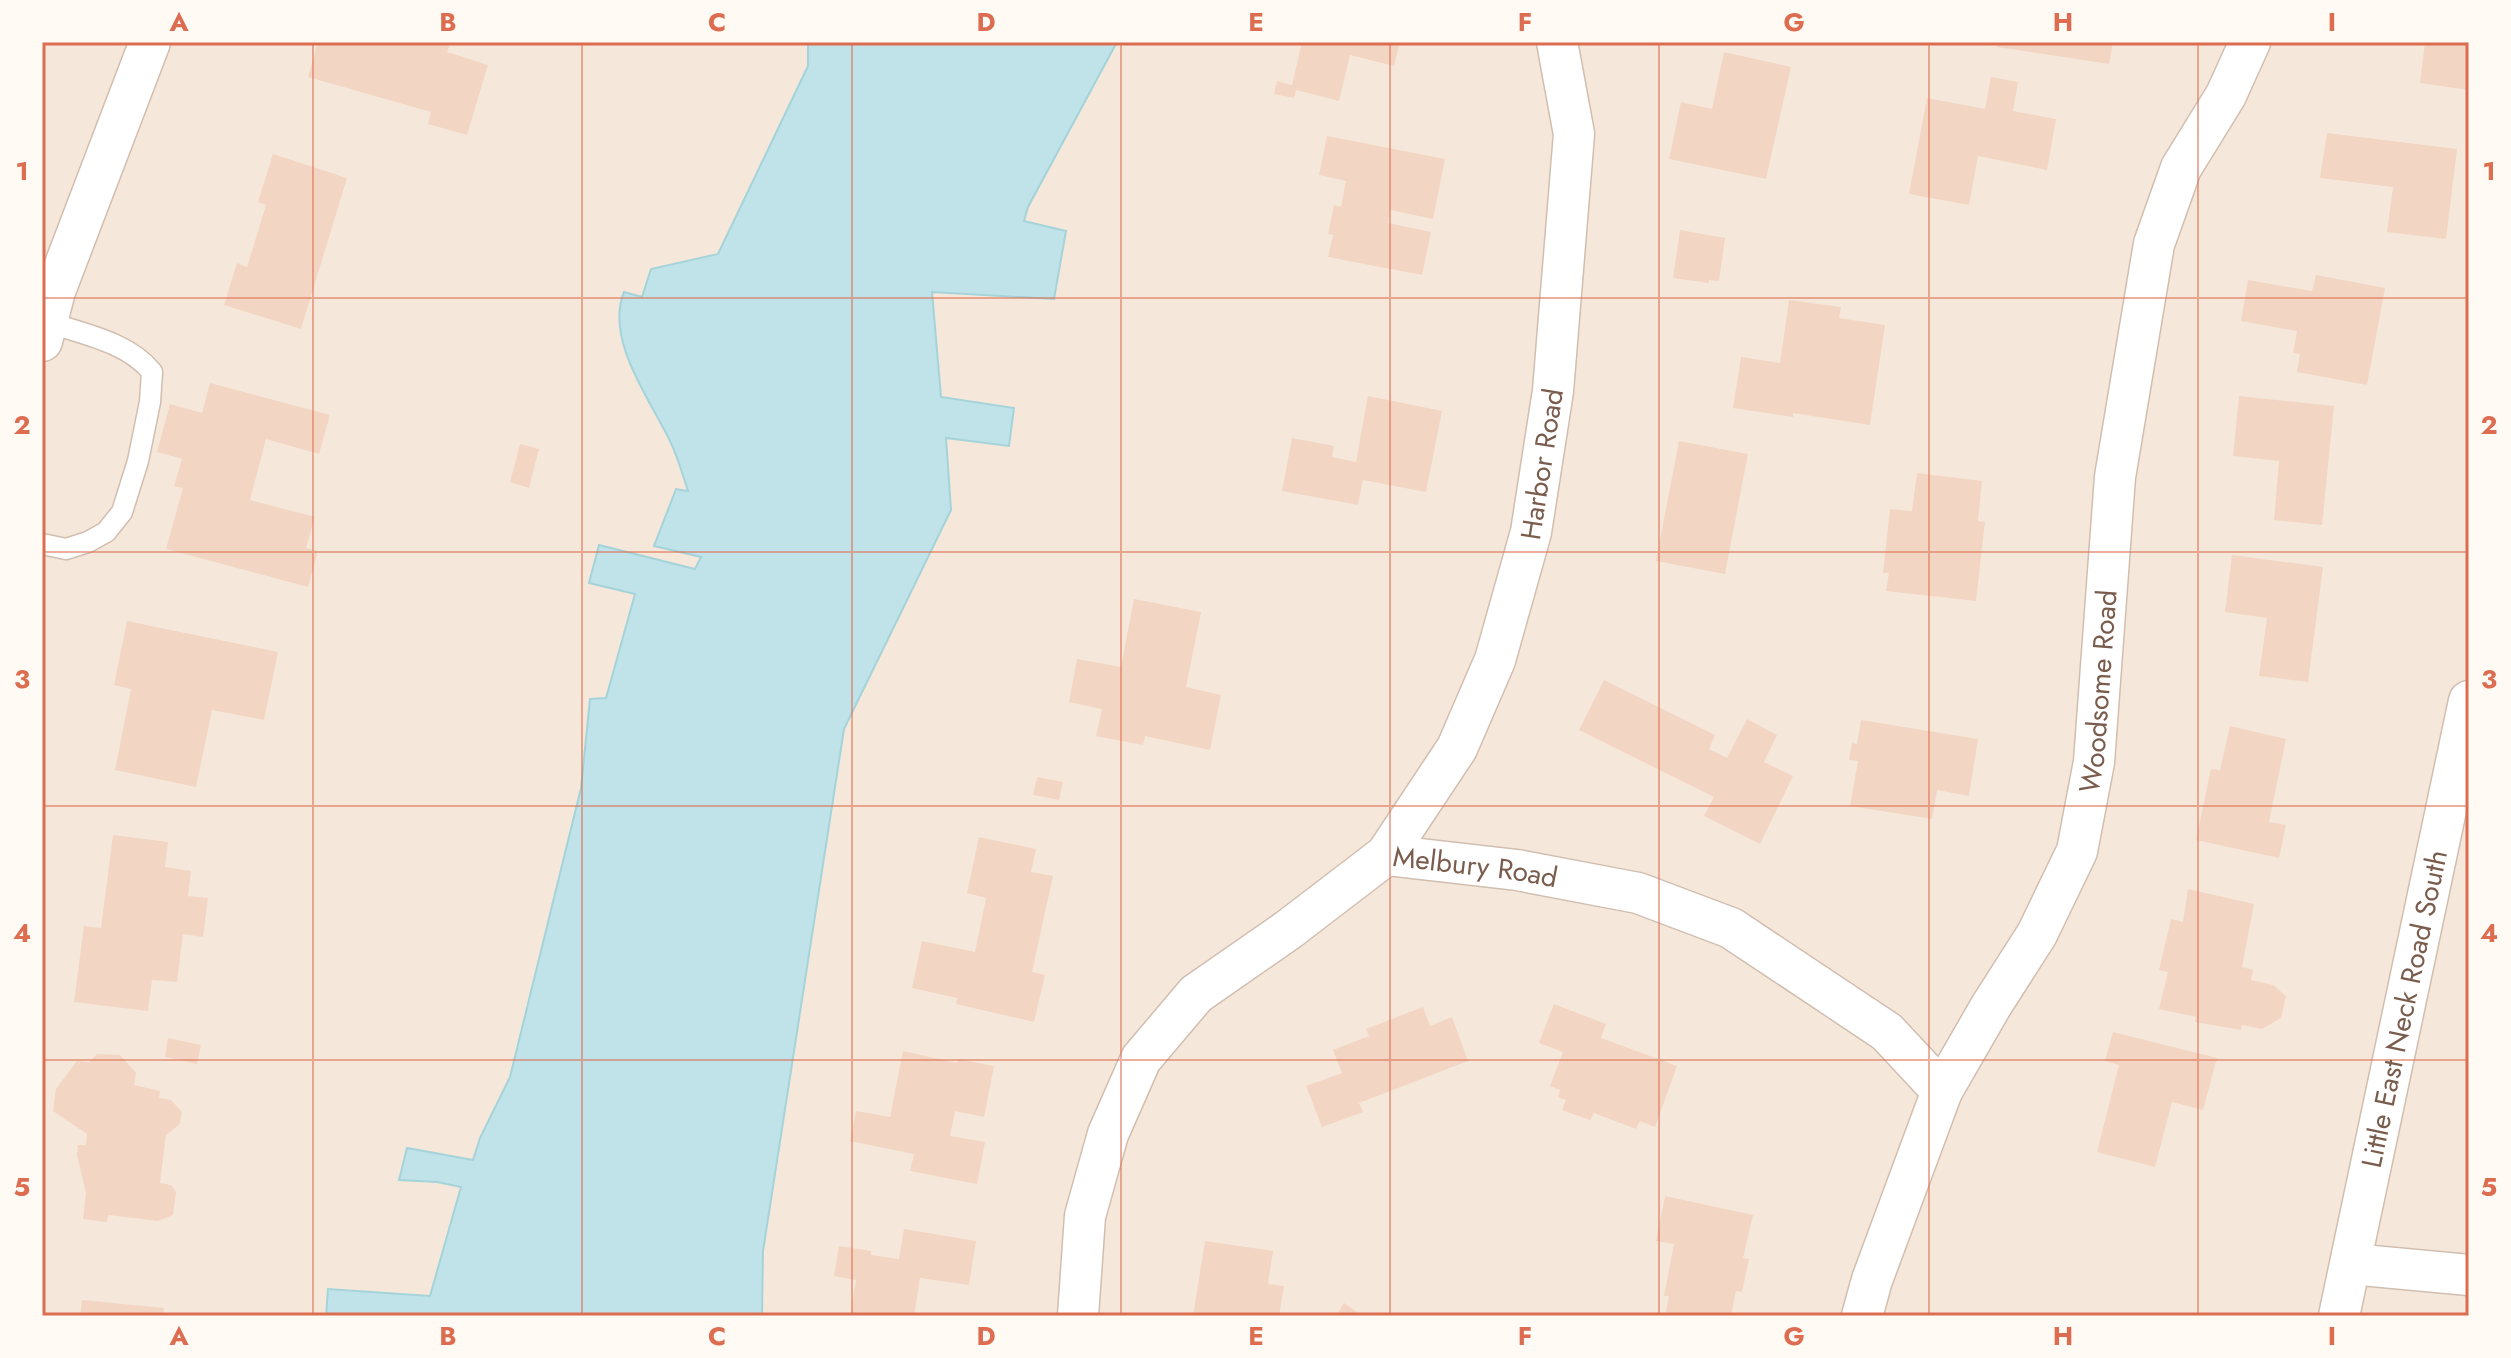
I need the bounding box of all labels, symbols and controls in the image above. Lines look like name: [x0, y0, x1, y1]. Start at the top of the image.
text: A: [168, 3, 189, 41]
text: B: [439, 3, 457, 41]
text: C: [708, 3, 726, 41]
text: D: [976, 3, 996, 41]
text: E: [1248, 3, 1264, 41]
text: F: [1518, 3, 1532, 41]
text: G: [1783, 3, 1805, 41]
text: H: [2053, 3, 2073, 41]
text: I: [2328, 3, 2336, 41]
text: 1: [15, 152, 29, 190]
text: 1: [2482, 152, 2496, 190]
street label: Harbor Road: [1510, 385, 1574, 543]
text: 2: [13, 406, 31, 444]
text: 2: [2480, 406, 2498, 444]
street label: Woodsome Road: [2068, 588, 2127, 796]
text: 3: [14, 660, 30, 698]
text: 3: [2481, 660, 2497, 698]
street label: Melbury Road: [1391, 835, 1561, 898]
street label: Little East Neck Road South: [2350, 846, 2457, 1171]
text: 4: [13, 914, 31, 952]
text: 4: [2480, 914, 2498, 952]
text: 5: [14, 1168, 30, 1206]
text: 5: [2481, 1168, 2497, 1206]
text: A: [168, 1317, 189, 1355]
text: B: [439, 1317, 457, 1355]
text: C: [708, 1317, 726, 1355]
text: D: [976, 1317, 996, 1355]
text: E: [1248, 1317, 1264, 1355]
text: F: [1518, 1317, 1532, 1355]
text: G: [1783, 1317, 1805, 1355]
text: H: [2053, 1317, 2073, 1355]
text: I: [2328, 1317, 2336, 1355]

